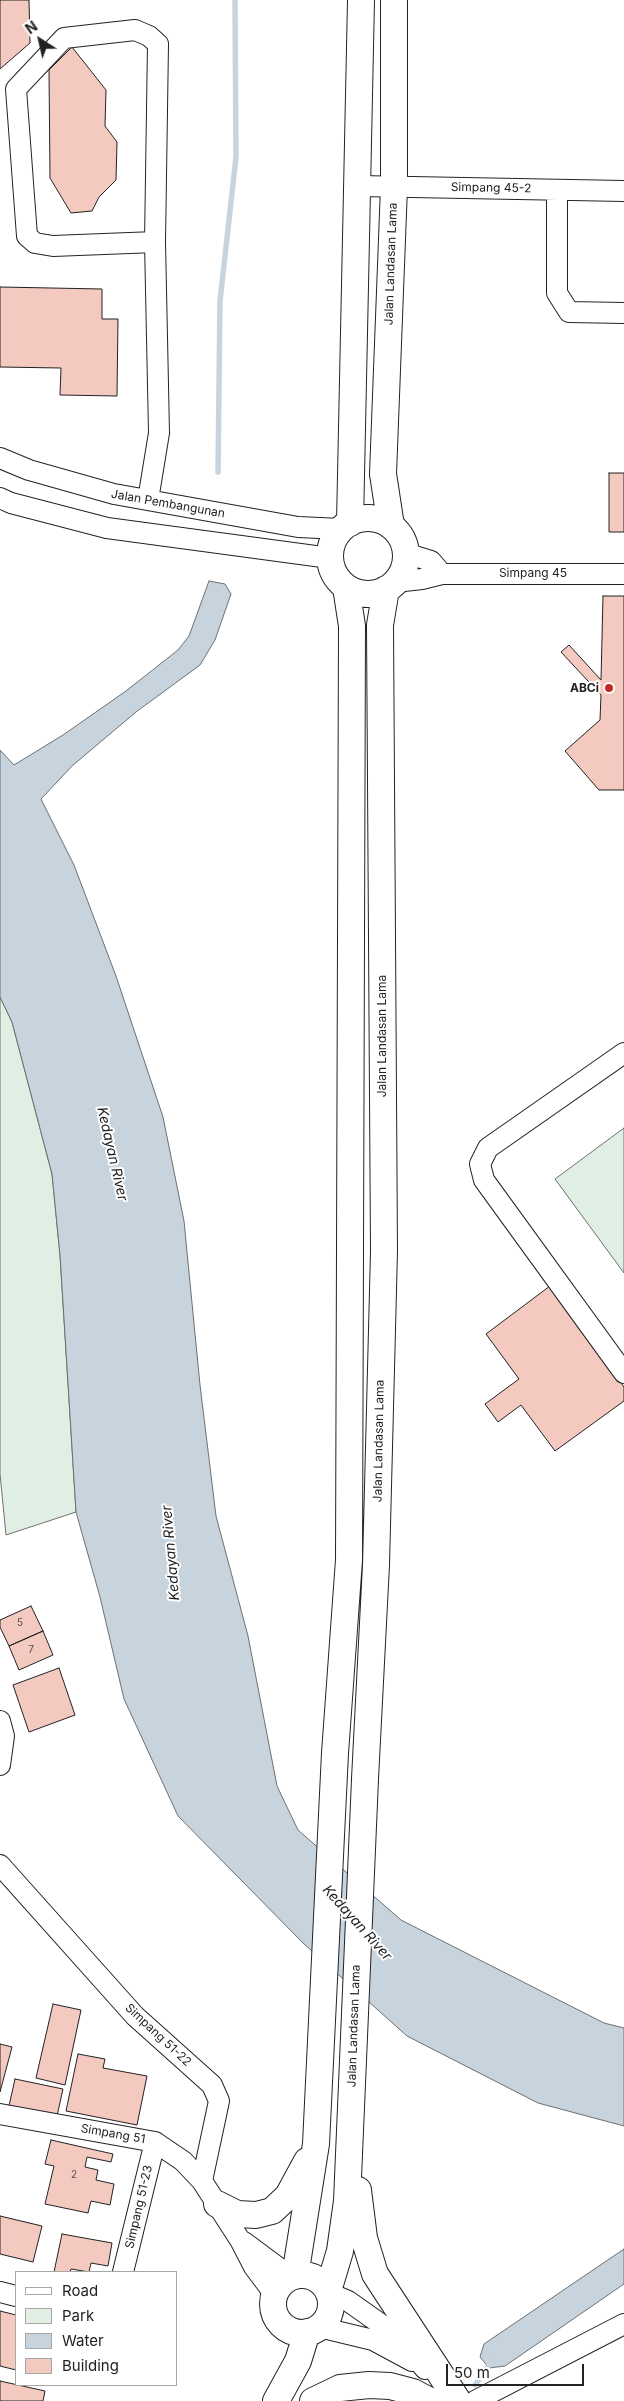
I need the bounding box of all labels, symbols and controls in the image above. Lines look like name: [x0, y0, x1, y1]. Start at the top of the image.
north arrow: [15, 15, 65, 65]
text: N: [22, 17, 40, 37]
street label: Simpang 45-2: [451, 180, 531, 196]
street label: Jalan Landasan Lama: [382, 202, 400, 326]
street label: Jalan Pembangunan: [110, 487, 226, 521]
street label: Simpang 45: [499, 566, 567, 580]
place label: ABCi: [570, 681, 599, 695]
marker: ABCi: [603, 682, 615, 694]
street label: Jalan Landasan Lama: [375, 975, 389, 1097]
water label: Kedayan River: [93, 1106, 131, 1202]
street label: Jalan Landasan Lama: [371, 1380, 387, 1502]
water label: Kedayan River: [158, 1505, 184, 1601]
house number: 5: [17, 1617, 23, 1629]
house number: 7: [28, 1644, 34, 1656]
water label: Kedayan River: [319, 1882, 395, 1964]
street label: Jalan Landasan Lama: [345, 1964, 363, 2088]
street label: Simpang 51-22: [122, 2001, 194, 2069]
street label: Simpang 51: [80, 2121, 146, 2147]
street label: Simpang 51-23: [122, 2164, 156, 2250]
house number: 2: [71, 2169, 77, 2181]
legend: [15, 2271, 178, 2386]
text: Road: [62, 2281, 98, 2300]
text: Park: [62, 2306, 94, 2325]
text: Water: [62, 2331, 104, 2350]
scale bar: [449, 2354, 586, 2386]
text: Building: [62, 2356, 119, 2375]
text: 50 m: [454, 2363, 490, 2382]

